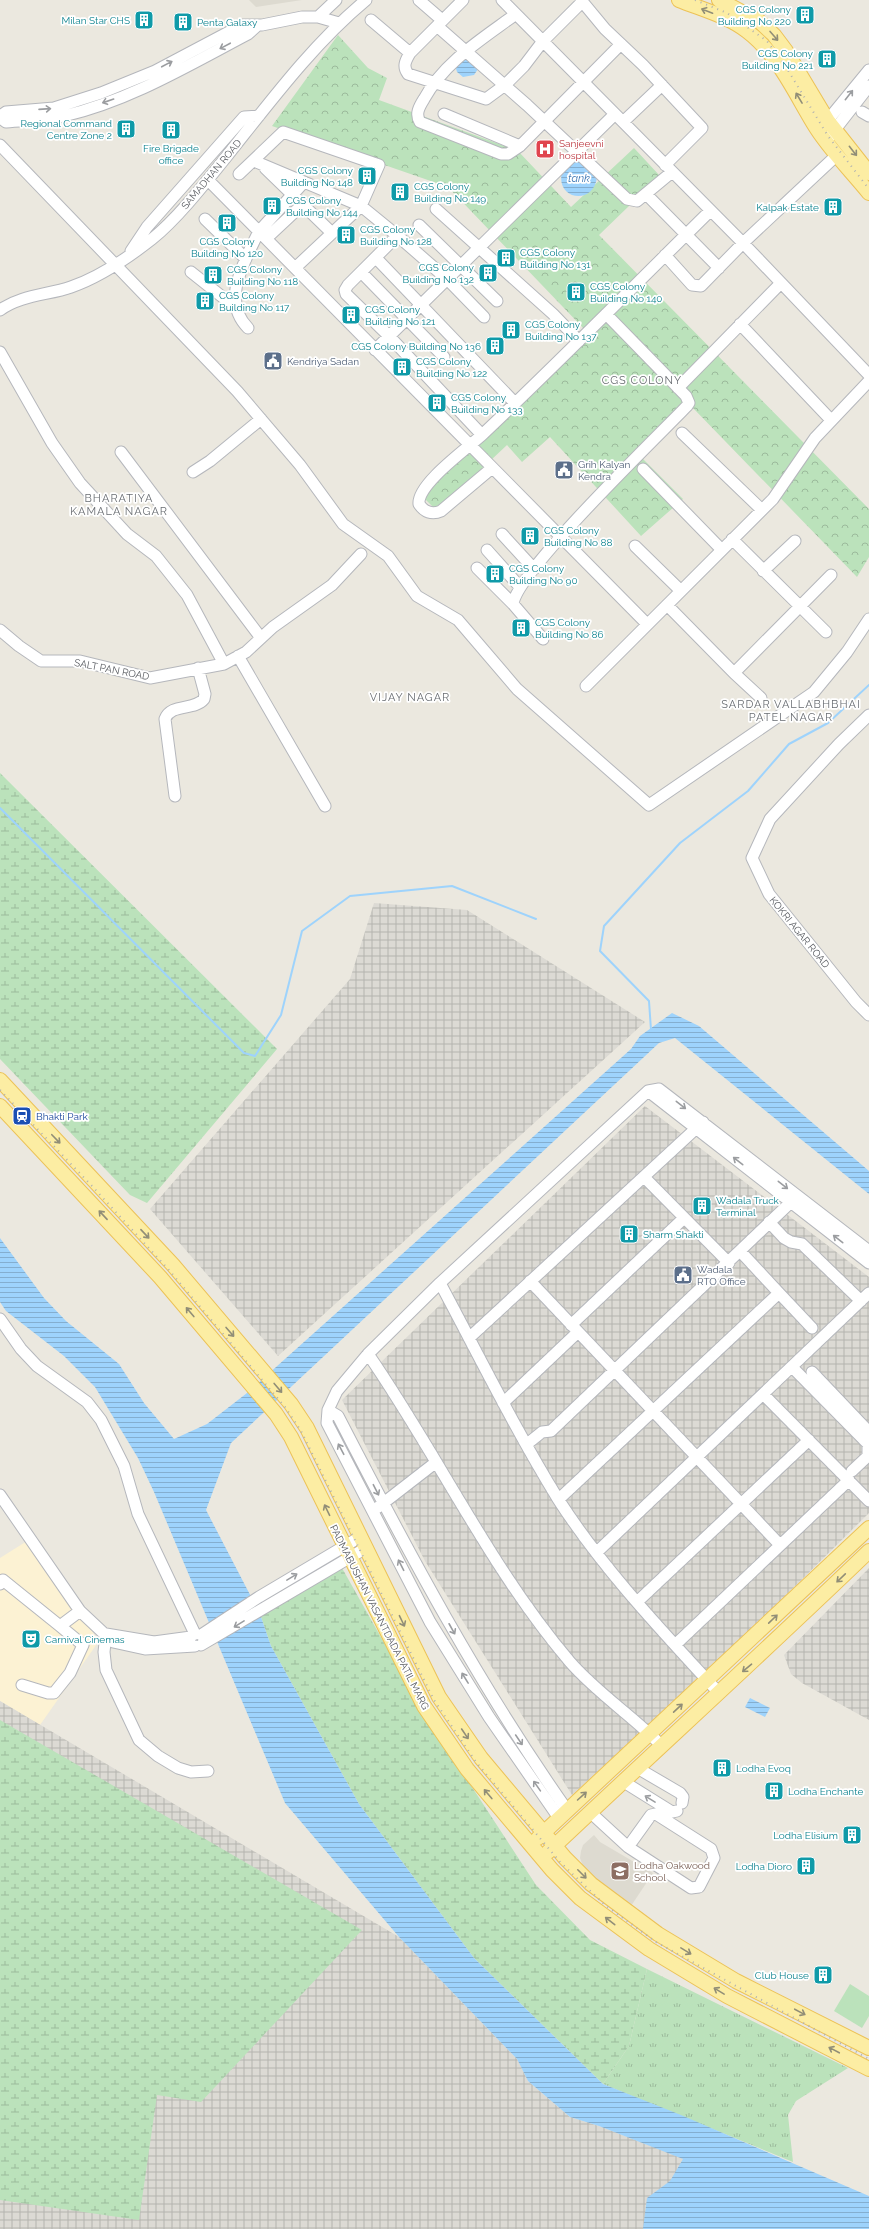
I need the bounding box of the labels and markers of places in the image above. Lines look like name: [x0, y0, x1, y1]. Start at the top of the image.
place label: CGS Colony Building No 220: [718, 4, 792, 27]
building icon: CGS Colony Building No 220: [794, 4, 816, 26]
building icon: Milan Star CHS: [133, 9, 155, 31]
building icon: Penta Galaxy: [172, 11, 194, 33]
place label: Milan Star CHS: [62, 15, 130, 26]
place label: Penta Galaxy: [197, 17, 258, 28]
place label: CGS Colony Building No 221: [742, 48, 814, 71]
building icon: CGS Colony Building No 221: [816, 48, 838, 70]
place label: Regional Command Centre Zone 2: [21, 118, 112, 141]
building icon: Regional Command Centre Zone 2: [115, 118, 137, 140]
building icon: Fire Brigade office: [160, 119, 182, 141]
hospital icon: Sanjeevni hospital: [534, 138, 556, 160]
place label: Sanjeevni hospital: [559, 138, 604, 161]
place label: Fire Brigade office: [143, 143, 199, 166]
place label: CGS Colony Building No 148: [281, 165, 354, 188]
building icon: CGS Colony Building No 148: [356, 165, 378, 187]
building icon: CGS Colony Building No 149: [389, 181, 411, 203]
place label: CGS Colony Building No 149: [414, 181, 486, 204]
building icon: CGS Colony Building No 144: [261, 195, 283, 217]
place label: CGS Colony Building No 144: [286, 195, 358, 218]
building icon: Kalpak Estate: [822, 196, 844, 218]
place label: Kalpak Estate: [756, 202, 819, 213]
building icon: CGS Colony Building No 120: [216, 212, 238, 234]
building icon: CGS Colony Building No 128: [335, 224, 357, 246]
place label: CGS Colony Building No 128: [360, 224, 432, 247]
place label: CGS Colony Building No 120: [191, 236, 263, 259]
building icon: CGS Colony Building No 131: [495, 247, 517, 269]
place label: CGS Colony Building No 131: [520, 247, 591, 270]
place label: CGS Colony Building No 132: [403, 262, 475, 285]
building icon: CGS Colony Building No 132: [477, 262, 499, 284]
building icon: CGS Colony Building No 118: [202, 264, 224, 286]
place label: CGS Colony Building No 118: [227, 264, 298, 287]
building icon: CGS Colony Building No 140: [565, 281, 587, 303]
place label: CGS Colony Building No 140: [590, 281, 662, 304]
building icon: CGS Colony Building No 117: [194, 290, 216, 312]
place label: CGS Colony Building No 117: [219, 290, 290, 313]
building icon: CGS Colony Building No 121: [340, 304, 362, 326]
place label: CGS Colony Building No 121: [365, 304, 436, 327]
building icon: CGS Colony Building No 137: [500, 319, 522, 341]
place label: CGS Colony Building No 137: [525, 319, 597, 342]
building icon: CGS Colony Building No 136: [484, 335, 506, 357]
place label: CGS Colony Building No 136: [351, 341, 481, 352]
public building icon: Kendriya Sadan: [262, 350, 284, 372]
place label: Kendriya Sadan: [287, 356, 359, 367]
building icon: CGS Colony Building No 122: [391, 356, 413, 378]
place label: CGS Colony Building No 122: [416, 356, 487, 379]
building icon: CGS Colony Building No 133: [426, 392, 448, 414]
place label: CGS Colony Building No 133: [451, 392, 523, 415]
public building icon: Grih Kalyan Kendra: [553, 459, 575, 481]
place label: Grih Kalyan Kendra: [578, 459, 630, 482]
building icon: CGS Colony Building No 88: [519, 525, 541, 547]
place label: CGS Colony Building No 88: [544, 525, 613, 548]
building icon: CGS Colony Building No 90: [484, 563, 506, 585]
place label: CGS Colony Building No 90: [509, 563, 578, 586]
building icon: CGS Colony Building No 86: [510, 617, 532, 639]
place label: CGS Colony Building No 86: [535, 617, 604, 640]
station icon: Bhakti Park: [11, 1105, 33, 1127]
place label: Bhakti Park: [36, 1111, 88, 1122]
building icon: Wadala Truck Terminal: [691, 1195, 713, 1217]
place label: Wadala Truck Terminal: [716, 1195, 780, 1218]
building icon: Sharm Shakti: [618, 1223, 640, 1245]
place label: Sharm Shakti: [643, 1229, 704, 1240]
public building icon: Wadala RTO Office: [672, 1264, 694, 1286]
place label: Wadala RTO Office: [697, 1264, 746, 1287]
theatre icon: Carnival Cinemas: [20, 1628, 42, 1650]
place label: Carnival Cinemas: [45, 1634, 125, 1645]
building icon: Lodha Evoq: [711, 1757, 733, 1779]
place label: Lodha Evoq: [736, 1763, 791, 1774]
building icon: Lodha Enchante: [763, 1780, 785, 1802]
place label: Lodha Enchante: [788, 1786, 863, 1797]
building icon: Lodha Elisium: [841, 1824, 863, 1846]
place label: Lodha Elisium: [773, 1830, 838, 1841]
building icon: Lodha Dioro: [795, 1855, 817, 1877]
school or university icon: Lodha Oakwood School: [609, 1860, 631, 1882]
place label: Lodha Oakwood School: [634, 1860, 710, 1883]
place label: Lodha Dioro: [736, 1861, 792, 1872]
building icon: Club House: [812, 1964, 834, 1986]
place label: Club House: [755, 1970, 809, 1981]

